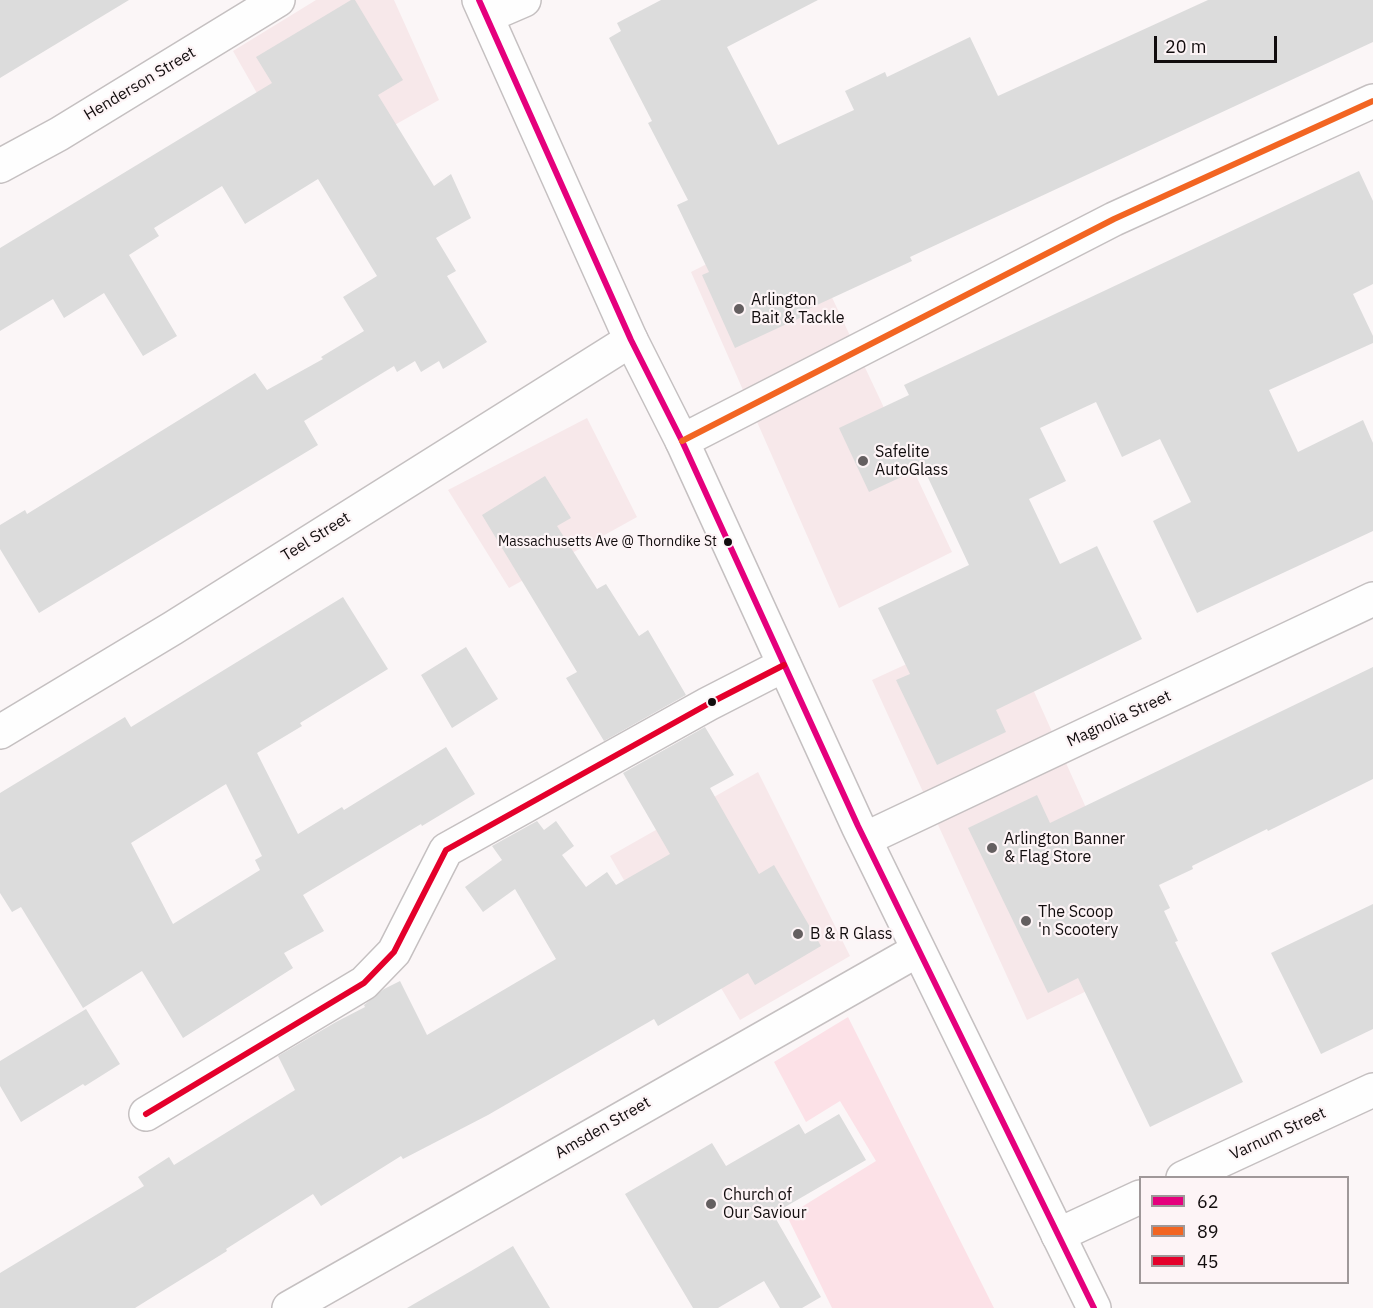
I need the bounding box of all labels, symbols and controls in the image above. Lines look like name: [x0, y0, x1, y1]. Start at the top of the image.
scale bar: [1157, 24, 1280, 62]
text: 20 m: [1165, 35, 1207, 58]
street label: Henderson Street: [81, 43, 199, 125]
place label: Arlington Bait & Tackle: [751, 290, 844, 328]
marker: Arlington Bait & Tackle: [732, 302, 746, 316]
place label: Safelite AutoGlass: [875, 442, 948, 480]
marker: Safelite AutoGlass: [856, 454, 870, 468]
street label: Teel Street: [278, 508, 354, 566]
place label: Massachusetts Ave @ Thorndike St: [498, 534, 717, 550]
marker: Massachusetts Ave @ Thorndike St: [722, 536, 734, 548]
street label: Magnolia Street: [1064, 687, 1174, 751]
unlabelled marker: [706, 696, 718, 708]
place label: Arlington Banner & Flag Store: [1004, 829, 1125, 867]
marker: Arlington Banner & Flag Store: [985, 841, 999, 855]
place label: The Scoop 'n Scootery: [1038, 902, 1118, 940]
marker: The Scoop 'n Scootery: [1019, 914, 1033, 928]
place label: B & R Glass: [810, 924, 893, 944]
marker: B & R Glass: [791, 927, 805, 941]
street label: Amsden Street: [552, 1093, 654, 1163]
street label: Varnum Street: [1227, 1103, 1329, 1165]
legend: [1139, 1176, 1349, 1284]
place label: Church of Our Saviour: [723, 1185, 807, 1223]
text: 62: [1197, 1190, 1219, 1213]
marker: Church of Our Saviour: [704, 1197, 718, 1211]
text: 89: [1197, 1220, 1219, 1243]
text: 45: [1197, 1250, 1219, 1273]

